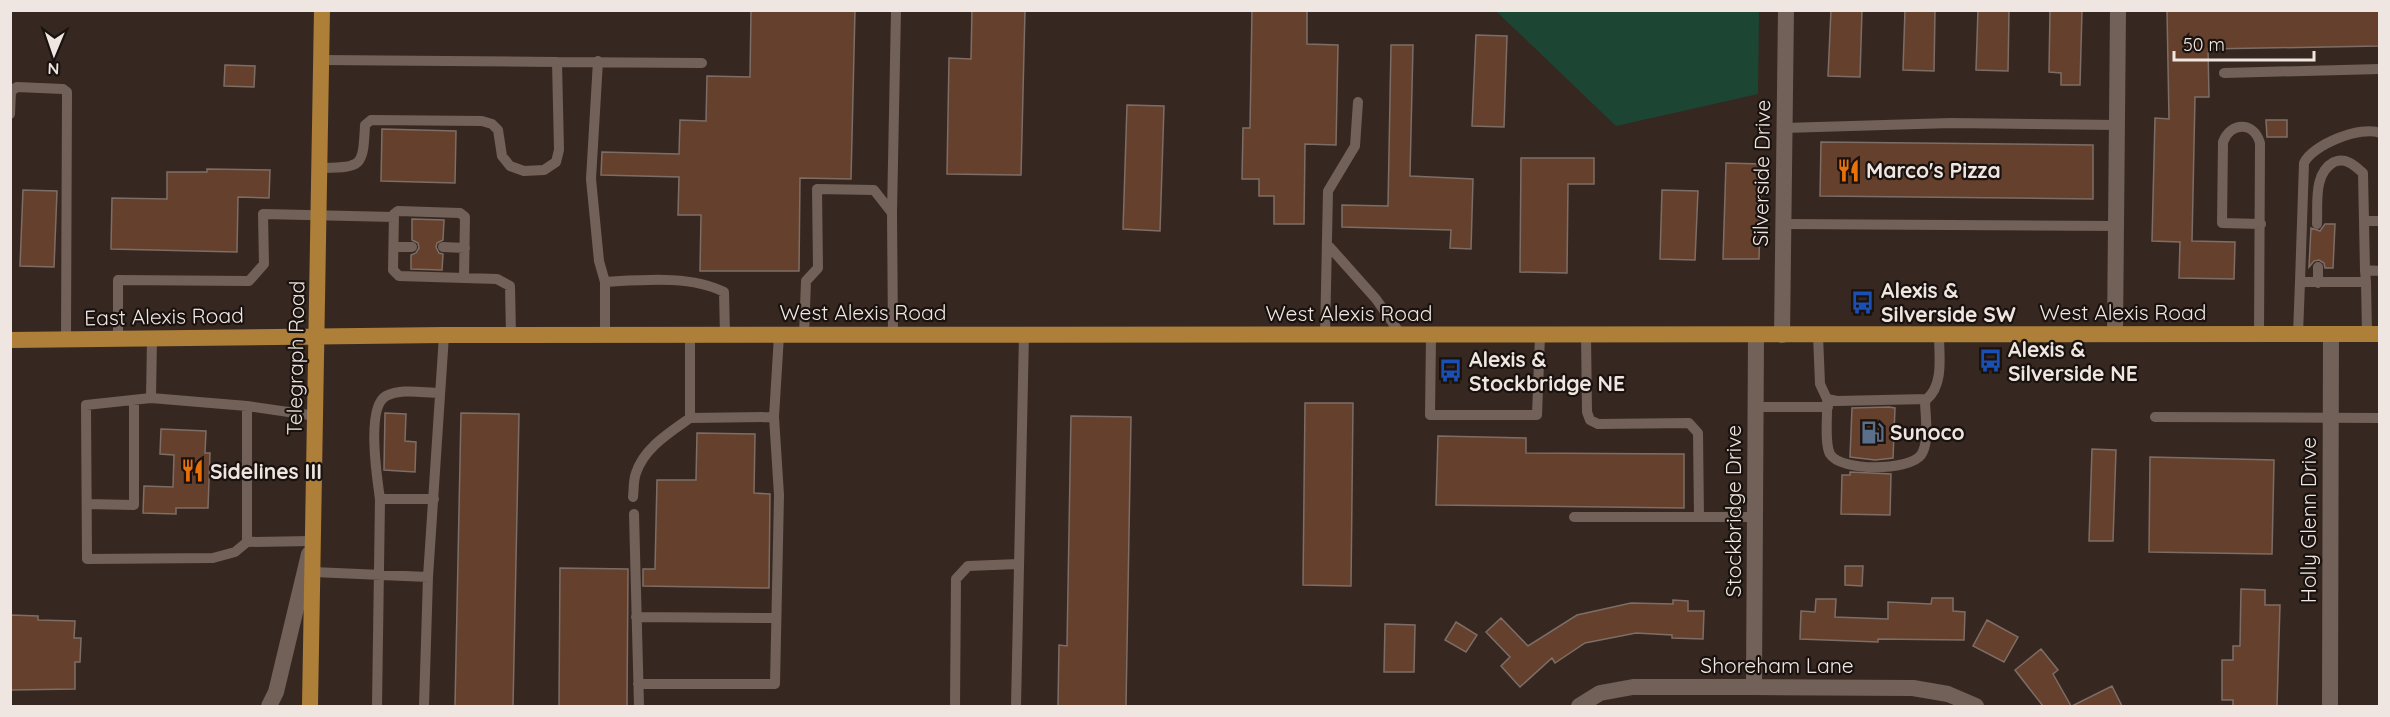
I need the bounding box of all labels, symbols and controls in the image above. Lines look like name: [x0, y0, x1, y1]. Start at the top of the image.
north arrow: [24, 24, 84, 84]
scale bar: [2174, 24, 2314, 62]
text: 50 m: [2183, 33, 2225, 56]
text: N: [47, 59, 60, 79]
street label: Silverside Drive: [1747, 99, 1775, 247]
restaurant icon: Marco's Pizza: [1835, 157, 1861, 183]
place label: Marco's Pizza: [1866, 157, 2001, 183]
place label: Alexis & Silverside SW: [1881, 277, 2016, 327]
street label: Telegraph Road: [281, 281, 309, 435]
bus stop icon: Alexis & Silverside SW: [1850, 289, 1876, 315]
street label: West Alexis Road: [780, 299, 946, 325]
street label: West Alexis Road: [2040, 299, 2206, 325]
street label: West Alexis Road: [1266, 300, 1432, 326]
street label: East Alexis Road: [84, 302, 244, 330]
place label: Alexis & Silverside NE: [2008, 336, 2138, 386]
place label: Alexis & Stockbridge NE: [1469, 346, 1625, 396]
bus stop icon: Alexis & Silverside NE: [1977, 348, 2003, 374]
bus stop icon: Alexis & Stockbridge NE: [1438, 358, 1464, 384]
fuel station icon: Sunoco: [1859, 419, 1885, 445]
place label: Sunoco: [1890, 419, 1965, 445]
street label: Stockbridge Drive: [1720, 425, 1746, 597]
street label: Holly Glenn Drive: [2295, 437, 2321, 603]
restaurant icon: Sidelines III: [179, 458, 205, 484]
place label: Sidelines III: [210, 458, 322, 484]
street label: Shoreham Lane: [1700, 652, 1854, 678]

